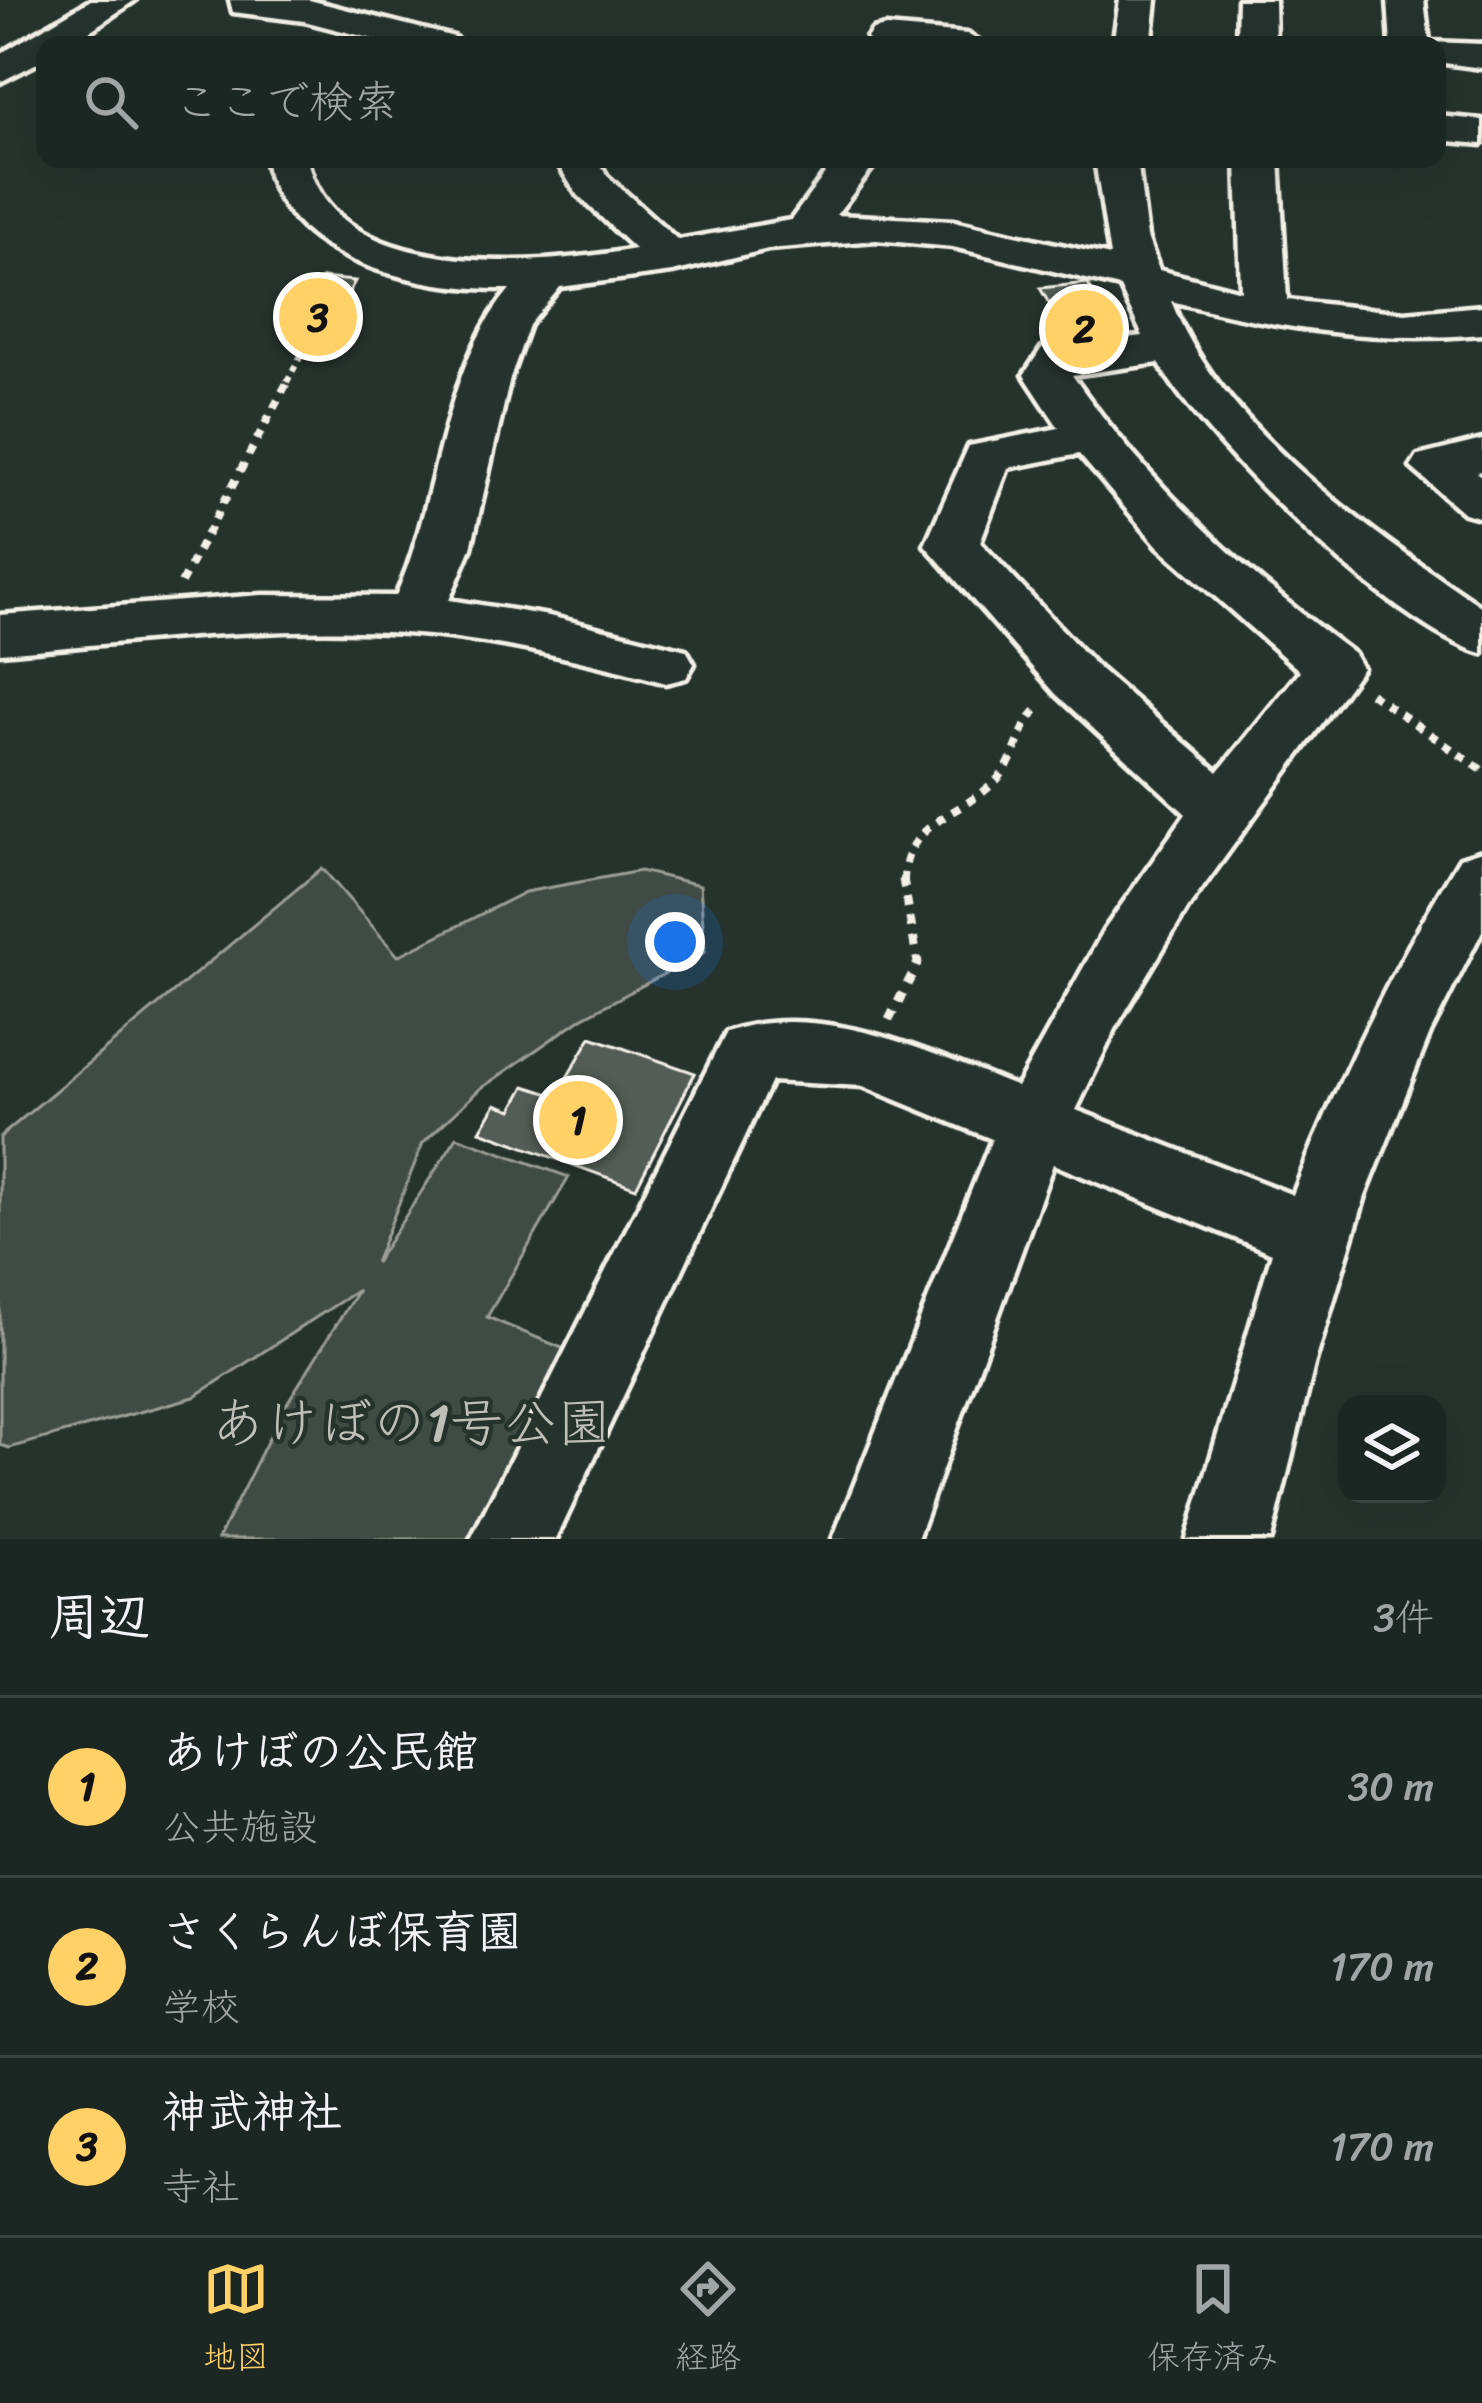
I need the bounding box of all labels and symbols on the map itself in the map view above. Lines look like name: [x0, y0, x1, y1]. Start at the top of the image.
pin: 3: [279, 272, 357, 362]
pin: 2: [1045, 284, 1123, 374]
your location: [645, 912, 705, 972]
pin: 1: [539, 1075, 617, 1165]
park label: あけぼの1号公園: [210, 1375, 612, 1471]

